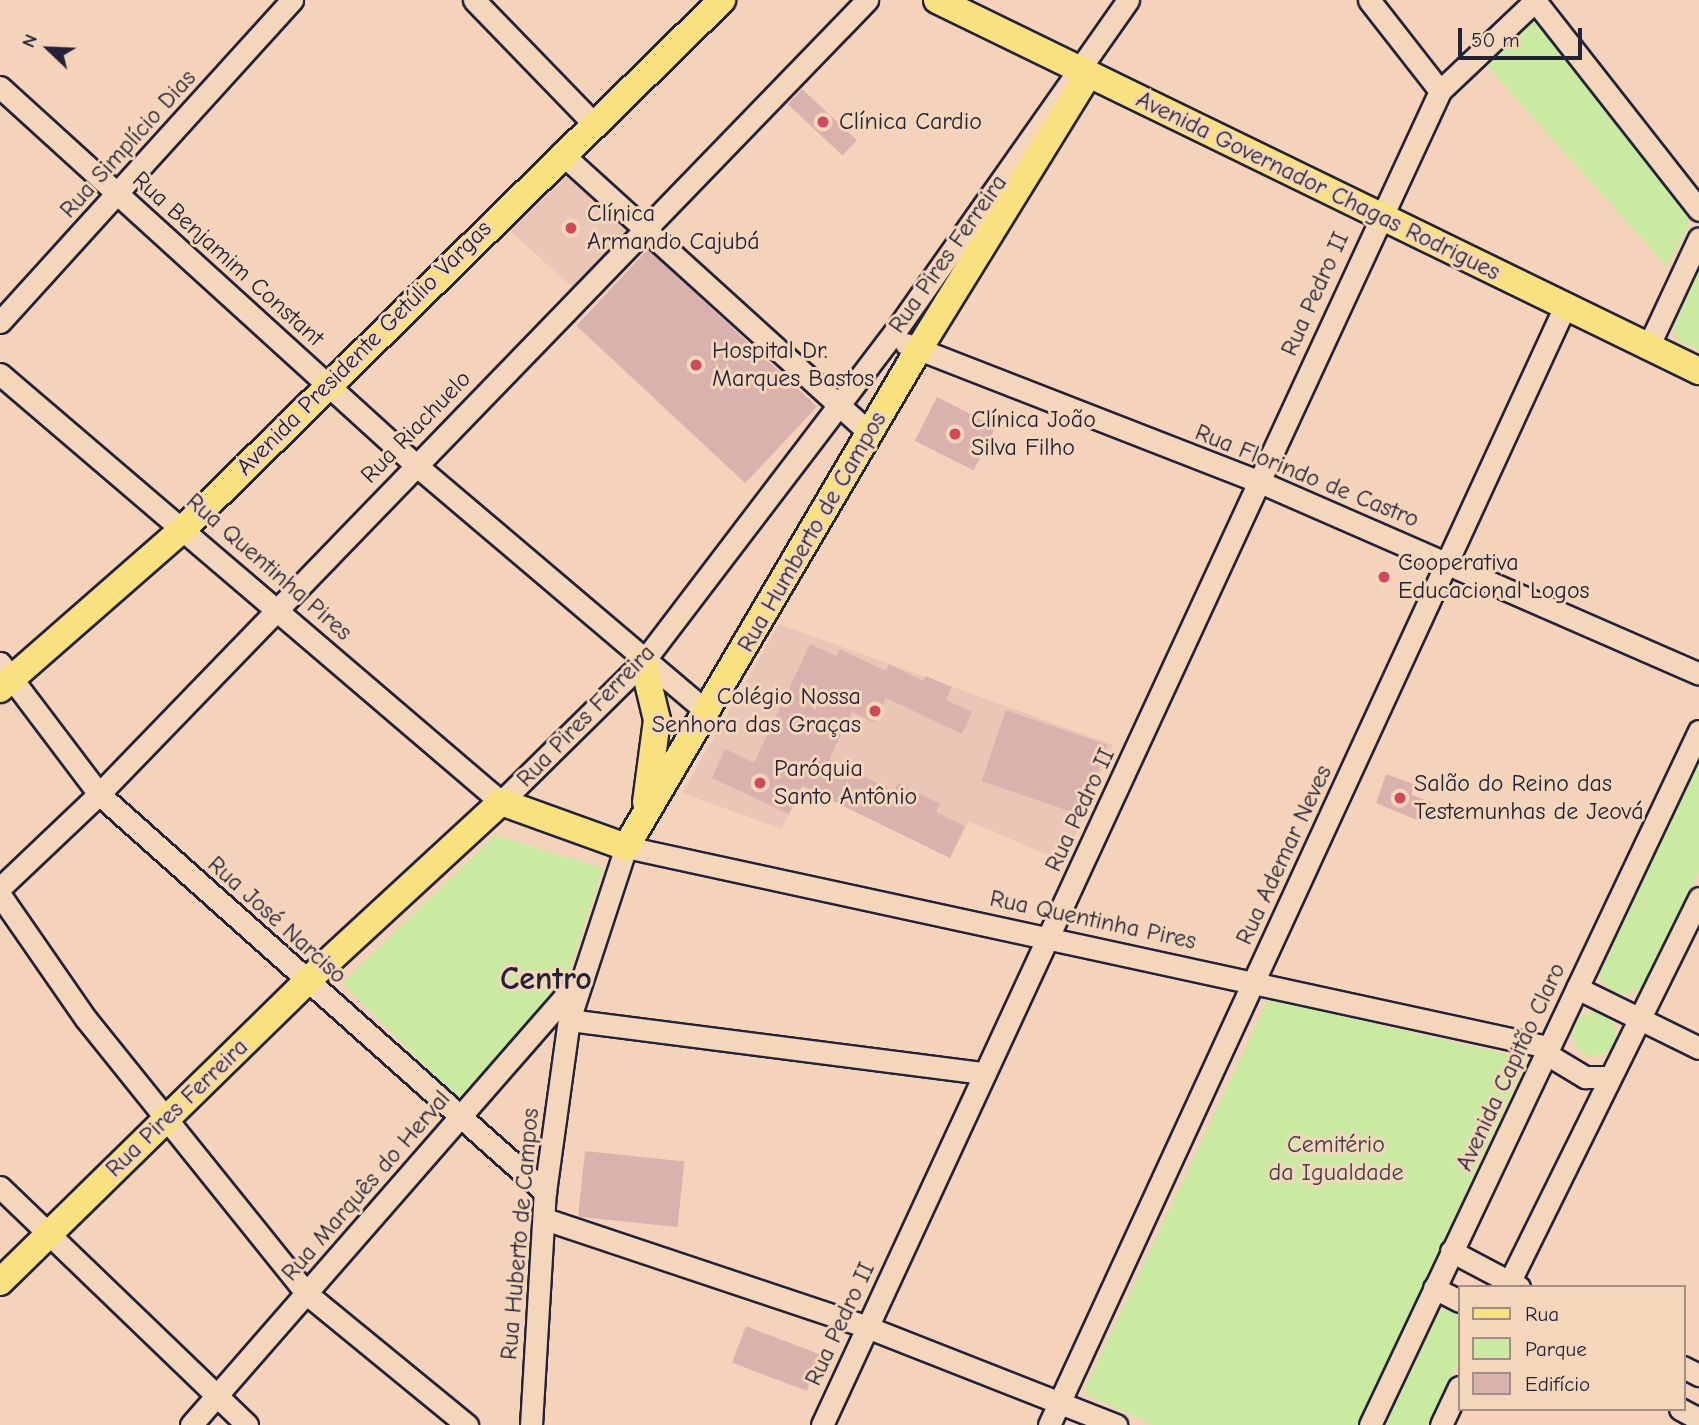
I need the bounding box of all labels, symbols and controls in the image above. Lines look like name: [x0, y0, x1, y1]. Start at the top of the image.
north arrow: [14, 14, 84, 84]
scale bar: [1461, 14, 1585, 58]
text: 50 m: [1471, 28, 1520, 52]
text: N: [17, 31, 42, 51]
street label: Rua Simplício Dias: [54, 64, 202, 224]
street label: Avenida Governador Chagas Rodrigues: [1131, 85, 1505, 287]
place label: Clínica Cardio: [839, 108, 982, 136]
marker: Clínica Cardio: [813, 112, 833, 132]
street label: Rua Benjamim Constant: [126, 165, 330, 353]
street label: Rua Pires Ferreira: [883, 169, 1013, 339]
place label: Clínica Armando Cajubá: [587, 200, 760, 256]
street label: Avenida Presidente Getúlio Vargas: [230, 214, 498, 482]
marker: Clínica Armando Cajubá: [561, 218, 581, 238]
street label: Rua Pedro II: [1275, 227, 1355, 361]
place label: Hospital Dr. Marques Bastos: [712, 337, 874, 393]
marker: Hospital Dr. Marques Bastos: [686, 355, 706, 375]
street label: Rua Riachuelo: [355, 365, 477, 489]
place label: Clínica João Silva Filho: [971, 406, 1096, 462]
street label: Rua Humberto de Campos: [731, 407, 893, 657]
street label: Rua Florindo de Castro: [1191, 418, 1423, 534]
marker: Clínica João Silva Filho: [945, 424, 965, 444]
street label: Rua Quentinha Pires: [180, 487, 358, 647]
place label: Cooperativa Educacional Logos: [1398, 549, 1590, 605]
marker: Cooperativa Educacional Logos: [1376, 569, 1392, 585]
street label: Rua Pires Ferreira: [511, 639, 661, 793]
place label: Colégio Nossa Senhora das Graças: [652, 683, 861, 739]
marker: Colégio Nossa Senhora das Graças: [867, 703, 883, 719]
street label: Rua Pedro II: [1039, 744, 1121, 876]
place label: Paróquia Santo Antônio: [774, 755, 917, 811]
street label: Rua Ademar Neves: [1230, 761, 1338, 949]
place label: Salão do Reino das Testemunhas de Jeová: [1414, 770, 1644, 826]
marker: Paróquia Santo Antônio: [752, 775, 768, 791]
marker: Salão do Reino das Testemunhas de Jeová: [1392, 790, 1408, 806]
street label: Rua José Narciso: [202, 850, 352, 990]
street label: Rua Quentinha Pires: [987, 884, 1199, 956]
street label: Avenida Capitão Claro: [1450, 958, 1572, 1176]
district label: Centro: [500, 960, 592, 998]
street label: Rua Pires Ferreira: [100, 1033, 254, 1183]
street label: Rua Marquês do Herval: [275, 1085, 457, 1287]
street label: Rua Huberto de Campos: [495, 1107, 545, 1361]
park label: Cemitério da Igualdade: [1269, 1131, 1403, 1187]
street label: Rua Pedro II: [799, 1258, 881, 1390]
legend: [1458, 1285, 1685, 1411]
text: Rua: [1525, 1302, 1559, 1326]
text: Parque: [1525, 1337, 1587, 1361]
text: Edifício: [1525, 1372, 1590, 1396]

